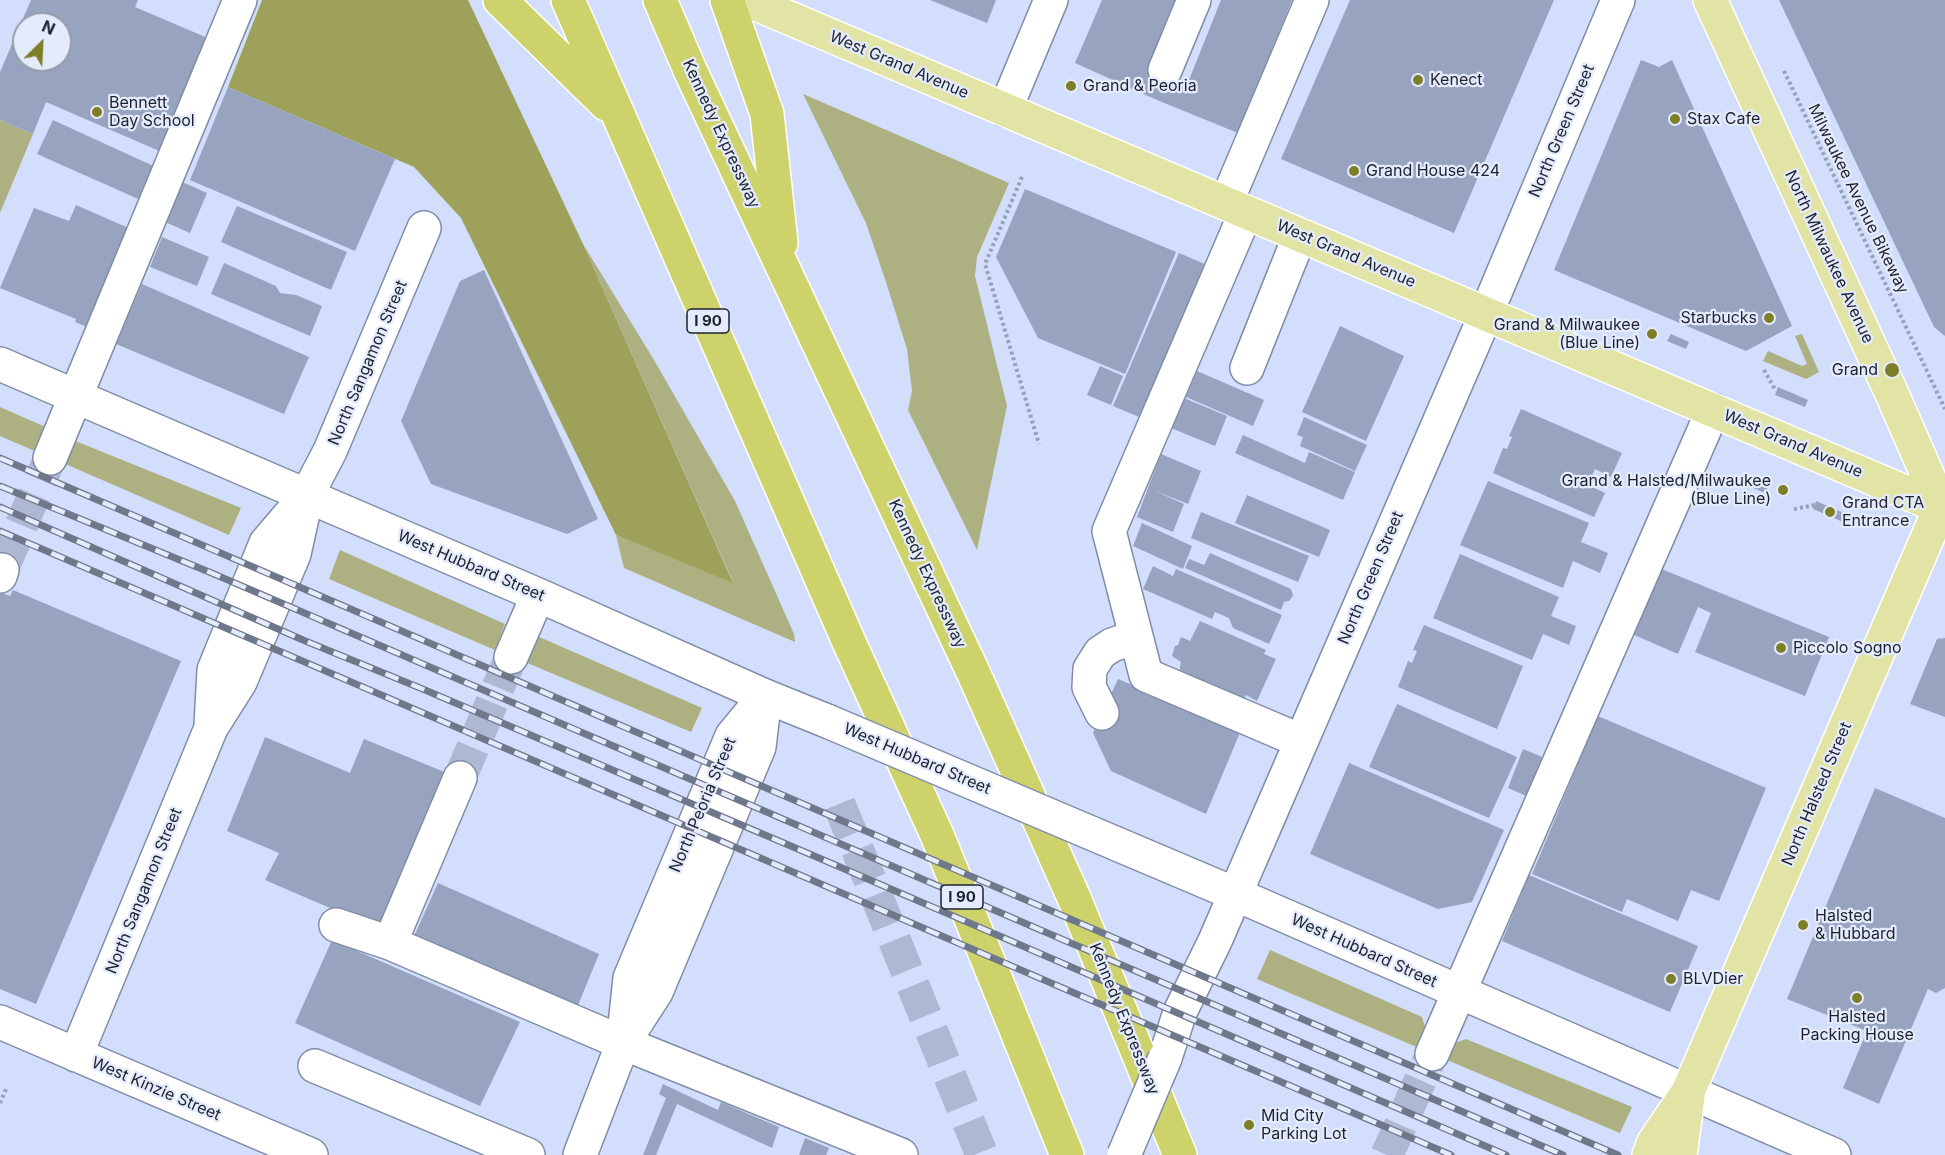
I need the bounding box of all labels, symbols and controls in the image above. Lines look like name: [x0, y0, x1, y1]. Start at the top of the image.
north arrow: [12, 12, 72, 72]
text: N: [39, 16, 58, 39]
street label: West Grand Avenue: [827, 27, 971, 103]
street label: Kennedy Expressway: [678, 57, 764, 211]
street label: North Green Street: [1525, 62, 1599, 200]
place label: Kenect: [1430, 70, 1483, 90]
marker: Kenect: [1411, 73, 1425, 87]
place label: Grand & Peoria: [1083, 76, 1197, 96]
marker: Grand & Peoria: [1064, 79, 1078, 93]
place label: Bennett Day School: [109, 93, 195, 131]
street label: Milwaukee Avenue Bikeway: [1804, 101, 1912, 297]
marker: Bennett Day School: [90, 105, 104, 119]
place label: Stax Cafe: [1687, 109, 1760, 129]
marker: Stax Cafe: [1668, 112, 1682, 126]
place label: Grand House 424: [1366, 161, 1500, 181]
marker: Grand House 424: [1347, 164, 1361, 178]
street label: North Milwaukee Avenue: [1780, 167, 1878, 347]
street label: West Grand Avenue: [1274, 216, 1418, 292]
street label: North Sangamon Street: [325, 278, 411, 448]
place label: Starbucks: [1681, 308, 1757, 328]
road number: I 90: [687, 309, 729, 333]
marker: Starbucks: [1762, 311, 1776, 325]
place label: Grand & Milwaukee (Blue Line): [1494, 315, 1640, 353]
marker: Grand & Milwaukee (Blue Line): [1645, 327, 1659, 341]
place label: Grand: [1832, 360, 1878, 380]
marker: Grand: [1883, 361, 1901, 379]
street label: West Grand Avenue: [1721, 406, 1865, 482]
place label: Grand & Halsted/Milwaukee (Blue Line): [1562, 471, 1771, 509]
marker: Grand & Halsted/Milwaukee (Blue Line): [1776, 483, 1790, 497]
place label: Grand CTA Entrance: [1842, 493, 1924, 531]
street label: Kennedy Expressway: [884, 497, 970, 651]
marker: Grand CTA Entrance: [1823, 505, 1837, 519]
street label: North Green Street: [1334, 509, 1408, 647]
street label: West Hubbard Street: [395, 526, 547, 606]
place label: Piccolo Sogno: [1793, 638, 1902, 658]
marker: Piccolo Sogno: [1774, 641, 1788, 655]
street label: West Hubbard Street: [841, 719, 993, 799]
street label: North Halsted Street: [1778, 719, 1856, 869]
street label: North Peoria Street: [666, 735, 740, 875]
street label: North Sangamon Street: [102, 805, 186, 977]
road number: I 90: [941, 885, 983, 909]
place label: Halsted & Hubbard: [1815, 906, 1895, 944]
street label: West Hubbard Street: [1288, 910, 1440, 992]
marker: Halsted & Hubbard: [1796, 918, 1810, 932]
street label: Kennedy Expressway: [1085, 940, 1163, 1098]
place label: BLVDier: [1683, 969, 1743, 989]
marker: BLVDier: [1664, 972, 1678, 986]
marker: Halsted Packing House: [1850, 991, 1864, 1005]
place label: Halsted Packing House: [1800, 1007, 1914, 1045]
street label: West Kinzie Street: [89, 1053, 223, 1125]
place label: Mid City Parking Lot: [1261, 1106, 1347, 1144]
marker: Mid City Parking Lot: [1242, 1118, 1256, 1132]

